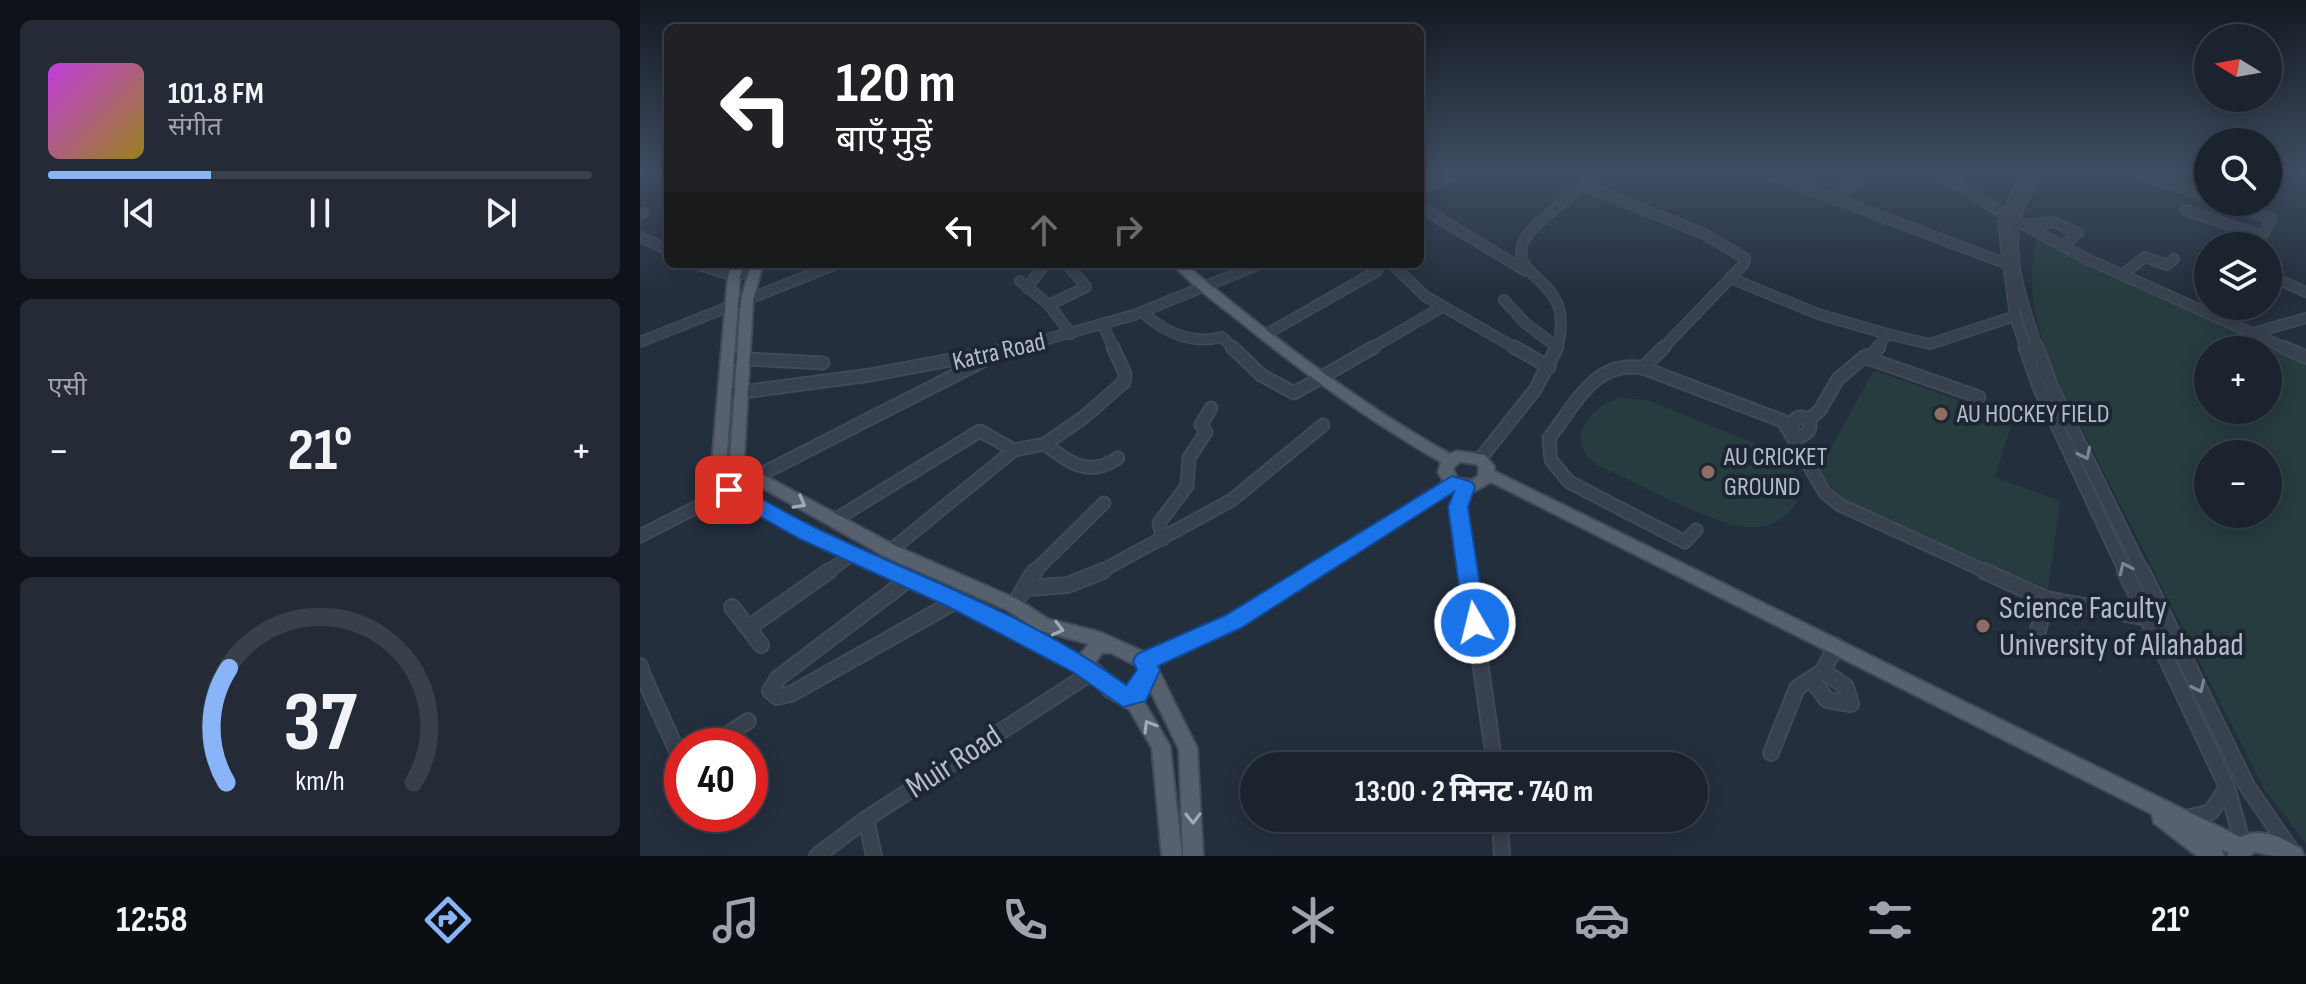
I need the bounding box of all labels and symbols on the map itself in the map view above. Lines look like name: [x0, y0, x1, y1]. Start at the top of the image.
north arrow: [2194, 24, 2282, 112]
street label: Katra Road: [950, 326, 1048, 378]
place label: AU HOCKEY FIELD: [1956, 399, 2110, 430]
marker: AU HOCKEY FIELD: [1932, 405, 1950, 423]
place label: AU CRICKET GROUND: [1723, 442, 1827, 503]
one-way arrow: [2075, 445, 2091, 460]
pin: [695, 456, 763, 524]
marker: AU CRICKET GROUND: [1699, 463, 1717, 481]
one-way arrow: [791, 493, 806, 509]
one-way arrow: [2118, 562, 2134, 577]
position arrow: [1433, 581, 1517, 665]
place label: Science Faculty University of Allahabad: [1999, 589, 2244, 665]
marker: Science Faculty University of Allahabad: [1974, 617, 1992, 635]
one-way arrow: [1051, 619, 1065, 636]
one-way arrow: [2189, 679, 2205, 694]
street label: Muir Road: [899, 717, 1009, 807]
one-way arrow: [1143, 720, 1159, 735]
speed limit sign: 40: [664, 728, 768, 832]
one-way arrow: [1184, 812, 1202, 825]

